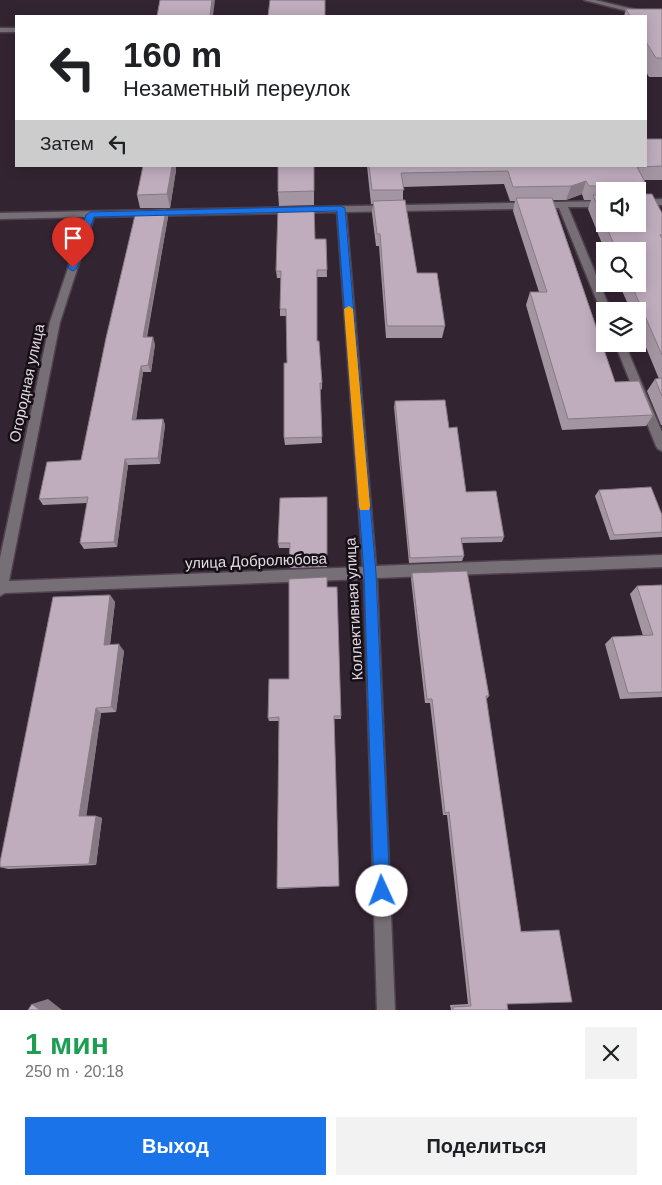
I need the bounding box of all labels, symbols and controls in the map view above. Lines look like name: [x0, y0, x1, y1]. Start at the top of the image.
icon: left: [40, 35, 105, 100]
text: 160 m: [123, 35, 222, 74]
text: Незаметный переулок: [123, 76, 350, 101]
icon: left: [104, 130, 132, 158]
text: Затем: [40, 133, 94, 154]
map controls: [596, 182, 646, 352]
button: sound: [596, 182, 646, 232]
pin: [52, 217, 94, 268]
icon: arrive: [59, 224, 87, 252]
button: search: [596, 242, 646, 292]
button: layers: [596, 302, 646, 352]
street label: Огородная улица: [6, 322, 47, 444]
street label: Коллективная улица: [341, 537, 366, 681]
street label: улица Добролюбова: [185, 550, 328, 571]
position arrow: [355, 864, 407, 916]
text: 1 мин: [25, 1027, 109, 1060]
button: close: [585, 1027, 637, 1079]
text: 250 m · 20:18: [25, 1063, 124, 1080]
button: Выход: [25, 1117, 326, 1175]
button: Поделиться: [336, 1117, 637, 1175]

